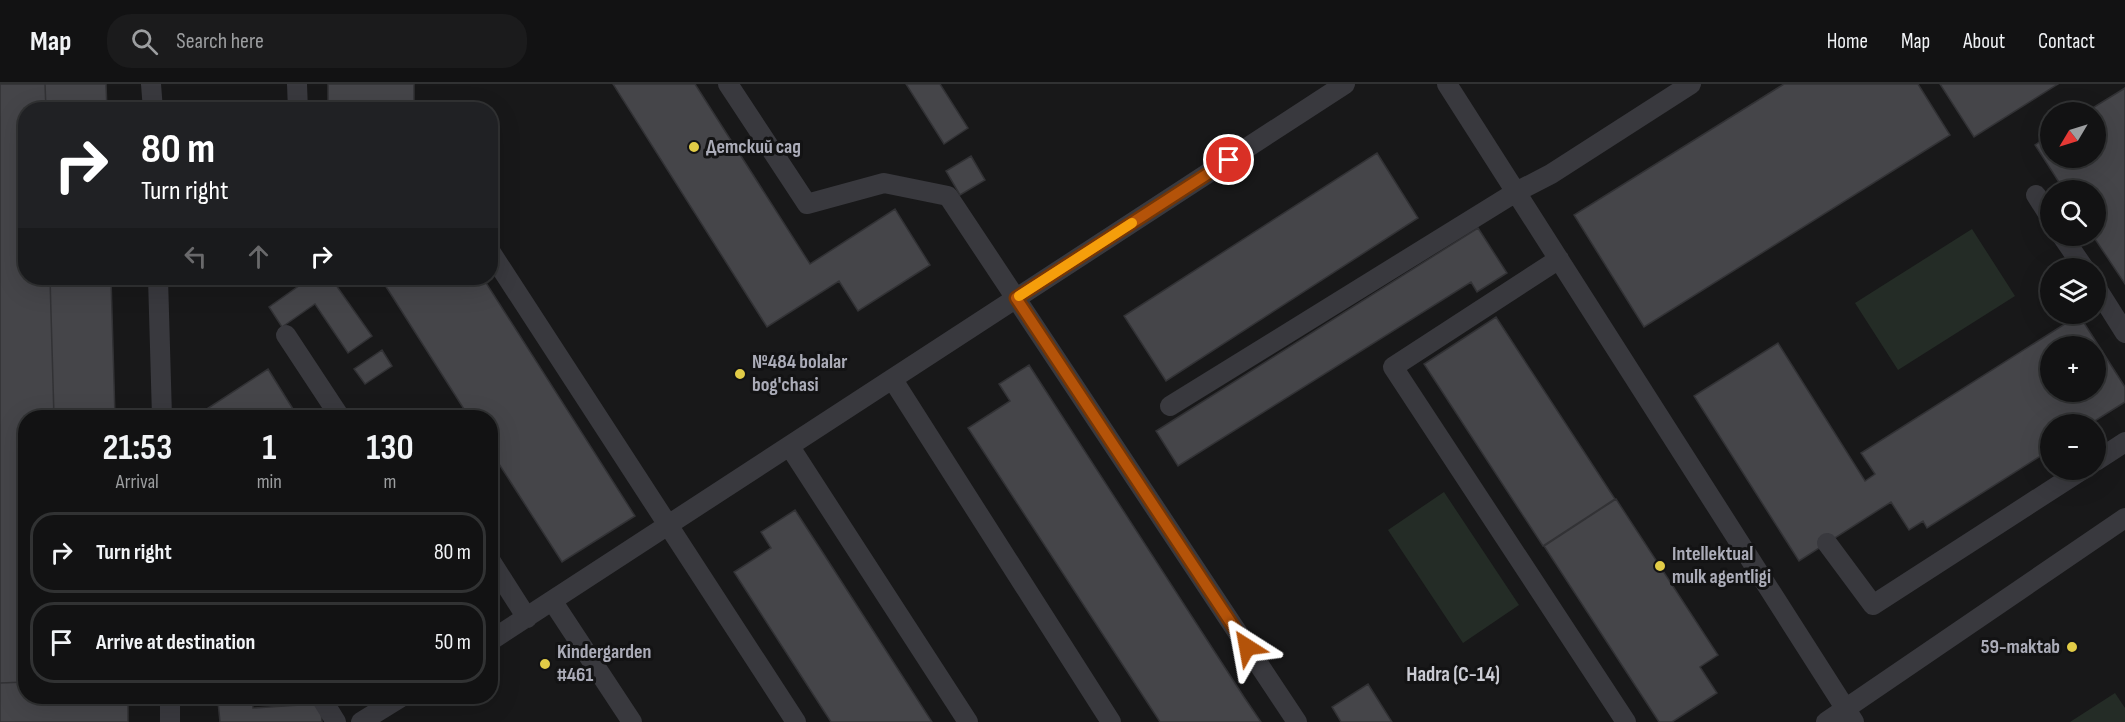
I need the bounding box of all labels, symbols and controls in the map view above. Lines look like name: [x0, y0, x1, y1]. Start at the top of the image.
search box: [107, 14, 527, 68]
text: Map: [30, 25, 71, 58]
icon: search: [128, 25, 161, 58]
text: Search here: [176, 28, 264, 55]
text: Home: [1827, 29, 1868, 54]
text: Map: [1901, 29, 1930, 54]
text: About: [1963, 29, 2005, 54]
text: Contact: [2038, 29, 2095, 54]
north arrow: [2040, 102, 2106, 168]
map controls: [2040, 102, 2106, 480]
text: 80 m: [141, 124, 215, 175]
icon: right: [42, 126, 120, 204]
pin: [1203, 134, 1254, 185]
place label: Детский сад: [706, 135, 801, 159]
marker: Детский сад: [687, 140, 701, 154]
icon: arrive: [1212, 143, 1245, 176]
text: Turn right: [141, 175, 228, 207]
button: search: [2040, 180, 2106, 246]
icon: left: [179, 240, 212, 273]
icon: ahead: [242, 240, 275, 273]
icon: right: [305, 240, 338, 273]
button: layers: [2040, 258, 2106, 324]
button: +: [2040, 336, 2106, 402]
place label: №484 bolalar bog'chasi: [752, 350, 847, 397]
marker: №484 bolalar bog'chasi: [733, 367, 747, 381]
button: −: [2040, 414, 2106, 480]
text: 21:53: [102, 427, 172, 470]
text: 1: [262, 427, 276, 470]
text: 130: [366, 427, 414, 470]
text: Arrival: [116, 470, 159, 494]
text: min: [257, 470, 282, 494]
text: m: [383, 470, 396, 494]
icon: right: [45, 536, 78, 569]
text: Turn right: [96, 539, 172, 566]
text: 80 m: [434, 539, 471, 566]
place label: Intellektual mulk agentligi: [1672, 542, 1771, 589]
marker: Intellektual mulk agentligi: [1653, 559, 1667, 573]
position arrow: [1215, 615, 1279, 679]
icon: arrive: [45, 626, 78, 659]
text: Arrive at destination: [96, 629, 255, 656]
text: 50 m: [435, 629, 471, 656]
place label: 59-maktab: [1981, 635, 2060, 659]
place label: Kindergarden #461: [557, 640, 651, 687]
marker: 59-maktab: [2065, 640, 2079, 654]
marker: Kindergarden #461: [538, 657, 552, 671]
district label: Hadra (C-14): [1406, 662, 1500, 687]

